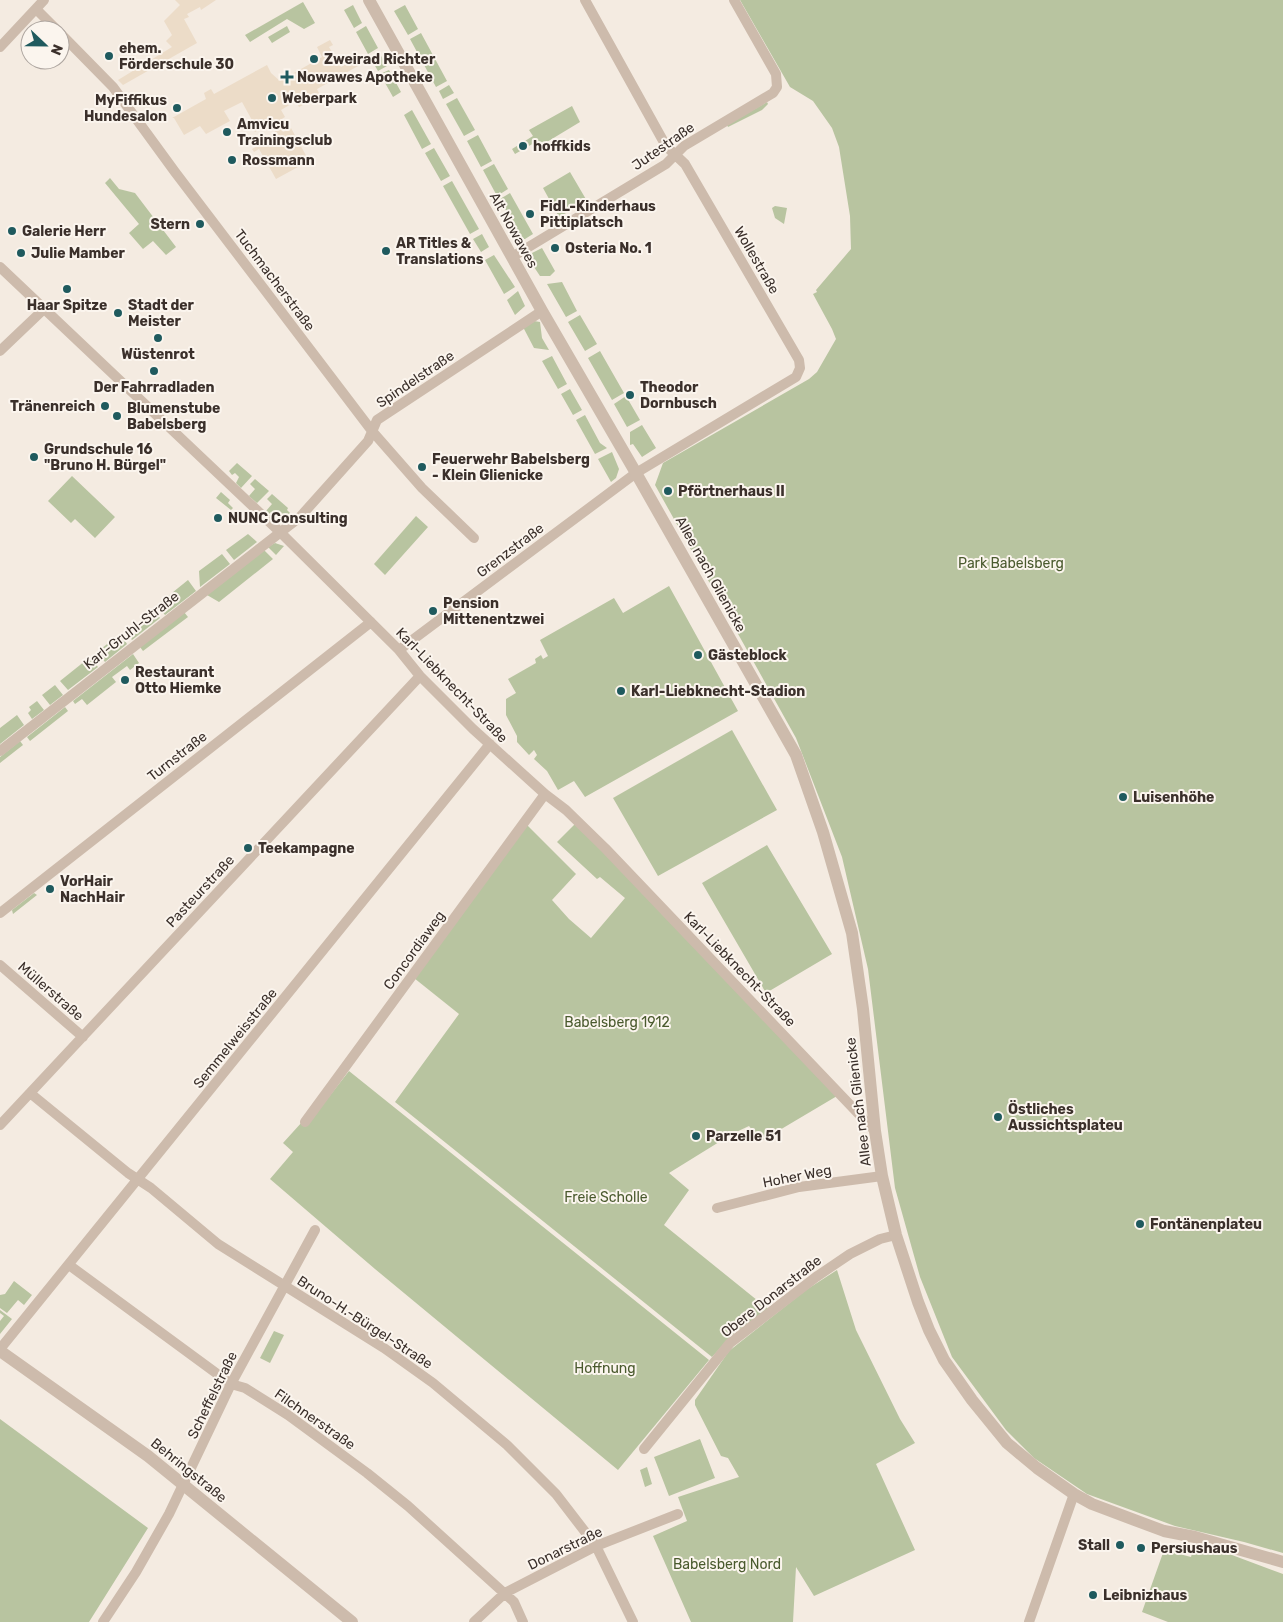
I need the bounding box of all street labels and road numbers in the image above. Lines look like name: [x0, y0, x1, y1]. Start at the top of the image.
street label: Jutestraße: [629, 119, 698, 174]
street label: Alt Nowawes: [486, 189, 541, 271]
street label: Wollestraße: [730, 223, 783, 297]
street label: Tuchmacherstraße: [231, 226, 318, 335]
street label: Spindelstraße: [373, 347, 458, 412]
street label: Allee nach Glienicke: [672, 513, 750, 635]
street label: Grenzstraße: [473, 520, 547, 581]
street label: Karl-Gruhl-Straße: [80, 588, 183, 673]
street label: Karl-Liebknecht-Straße: [392, 624, 511, 747]
street label: Turnstraße: [144, 728, 211, 785]
street label: Pasteurstraße: [163, 852, 238, 931]
street label: Concordiaweg: [380, 908, 449, 993]
street label: Karl-Liebknecht-Straße: [680, 908, 799, 1031]
street label: Müllerstraße: [14, 958, 87, 1025]
street label: Semmelweisstraße: [190, 985, 281, 1092]
street label: Allee nach Glienicke: [842, 1036, 875, 1167]
street label: Hoher Weg: [761, 1161, 833, 1191]
street label: Obere Donarstraße: [718, 1252, 825, 1341]
street label: Bruno-H.-Bürgel-Straße: [294, 1272, 436, 1373]
street label: Scheffelstraße: [184, 1349, 241, 1442]
street label: Filchnerstraße: [271, 1385, 358, 1454]
street label: Behringstraße: [147, 1435, 230, 1506]
street label: Donarstraße: [525, 1523, 605, 1574]

